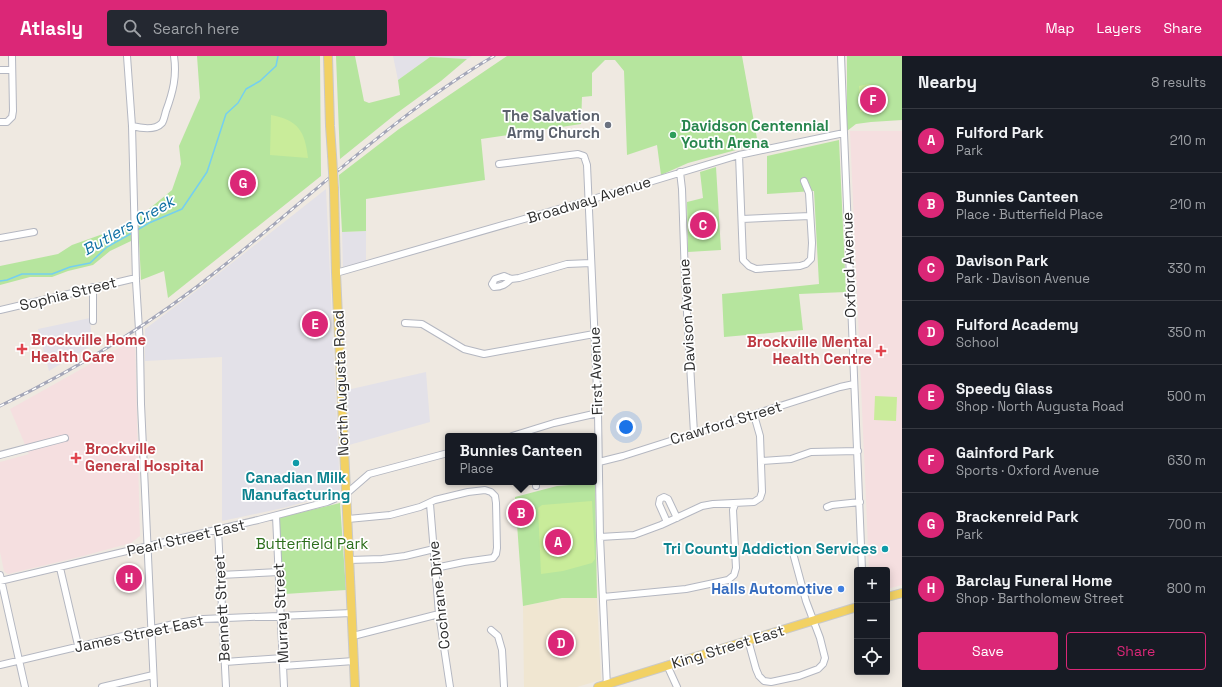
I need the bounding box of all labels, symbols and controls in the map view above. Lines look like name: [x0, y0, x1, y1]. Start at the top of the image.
search box: [107, 10, 387, 46]
text: Atlasly: [20, 16, 83, 41]
icon: search: [121, 17, 143, 39]
text: Search here: [153, 19, 239, 38]
text: Map: [1045, 19, 1075, 37]
text: Layers: [1097, 19, 1141, 37]
text: Share: [1163, 19, 1202, 37]
text: Nearby: [918, 71, 977, 93]
text: 8 results: [1151, 74, 1206, 91]
pin: F: [860, 85, 886, 115]
place label: The Salvation Army Church: [502, 106, 600, 142]
place label: Davidson Centennial Youth Arena: [681, 116, 829, 152]
marker: The Salvation Army Church: [603, 120, 613, 130]
text: Fulford Park: [956, 123, 1044, 142]
marker: Davidson Centennial Youth Arena: [668, 130, 678, 140]
text: A: [927, 132, 935, 149]
text: 210 m: [1170, 132, 1206, 149]
text: Park: [956, 142, 983, 159]
pin: G: [230, 168, 256, 198]
street label: Broadway Avenue: [524, 172, 653, 227]
text: Bunnies Canteen: [956, 187, 1078, 206]
water label: Butlers Creek: [78, 189, 180, 260]
text: B: [927, 196, 935, 213]
text: 210 m: [1170, 196, 1206, 213]
text: Place · Butterfield Place: [956, 206, 1103, 223]
pin: C: [690, 210, 716, 240]
street label: Oxford Avenue: [837, 212, 860, 318]
text: Davison Park: [956, 251, 1049, 270]
street label: Davison Avenue: [674, 258, 699, 372]
text: C: [927, 260, 935, 277]
text: 330 m: [1167, 260, 1206, 277]
text: Park · Davison Avenue: [956, 270, 1090, 287]
street label: Sophia Street: [17, 272, 118, 315]
pin: E: [302, 309, 328, 339]
street label: North Augusta Road: [328, 310, 353, 456]
text: Fulford Academy: [956, 315, 1079, 334]
text: D: [927, 324, 935, 341]
text: 350 m: [1168, 324, 1206, 341]
street label: First Avenue: [584, 326, 607, 416]
place label: Brockville Home Health Care: [31, 330, 147, 366]
place label: Brockville Mental Health Centre: [747, 332, 872, 368]
text: School: [956, 334, 999, 351]
marker: Brockville Home Health Care: [16, 343, 28, 355]
marker: Brockville Mental Health Centre: [875, 345, 887, 357]
text: Speedy Glass: [956, 379, 1053, 398]
text: E: [927, 388, 935, 405]
text: 500 m: [1167, 388, 1206, 405]
street label: Crawford Street: [668, 396, 784, 449]
text: Shop · North Augusta Road: [956, 398, 1124, 415]
your location: [616, 417, 636, 437]
popup: [445, 433, 597, 485]
place label: Brockville General Hospital: [85, 439, 204, 475]
text: Bunnies Canteen: [460, 441, 582, 460]
text: Gainford Park: [956, 443, 1054, 462]
marker: Brockville General Hospital: [70, 452, 82, 464]
text: F: [928, 452, 934, 469]
text: 630 m: [1167, 452, 1206, 469]
marker: Canadian Milk Manufacturing: [291, 458, 301, 468]
text: Place: [460, 460, 494, 477]
text: Sports · Oxford Avenue: [956, 462, 1099, 479]
place label: Canadian Milk Manufacturing: [242, 468, 350, 504]
pin: B: [508, 498, 534, 528]
text: Brackenreid Park: [956, 507, 1079, 526]
street label: Pearl Street East: [125, 515, 247, 560]
text: G: [927, 516, 935, 533]
text: 700 m: [1168, 516, 1206, 533]
text: Park: [956, 526, 983, 543]
pin: A: [545, 527, 571, 557]
park label: Butterfield Park: [256, 534, 368, 553]
place label: Tri County Addiction Services: [663, 539, 877, 558]
street label: Cochrane Drive: [423, 540, 454, 650]
marker: Tri County Addiction Services: [880, 544, 890, 554]
street label: Bennett Street: [209, 554, 234, 662]
street label: Murray Street: [268, 562, 293, 664]
pin: H: [116, 563, 142, 593]
map controls: [854, 567, 890, 675]
button: +: [854, 567, 890, 603]
text: Barclay Funeral Home: [956, 571, 1112, 590]
place label: Halls Automotive: [711, 579, 833, 598]
text: H: [927, 580, 935, 597]
text: 800 m: [1167, 580, 1206, 597]
marker: Halls Automotive: [836, 584, 846, 594]
text: Shop · Bartholomew Street: [956, 590, 1124, 607]
button: −: [854, 603, 890, 639]
street label: James Street East: [72, 610, 206, 657]
street label: King Street East: [669, 620, 787, 673]
pin: D: [548, 628, 574, 658]
button: Save: [918, 632, 1058, 670]
button: Share: [1066, 632, 1206, 670]
button: locate: [854, 639, 890, 675]

